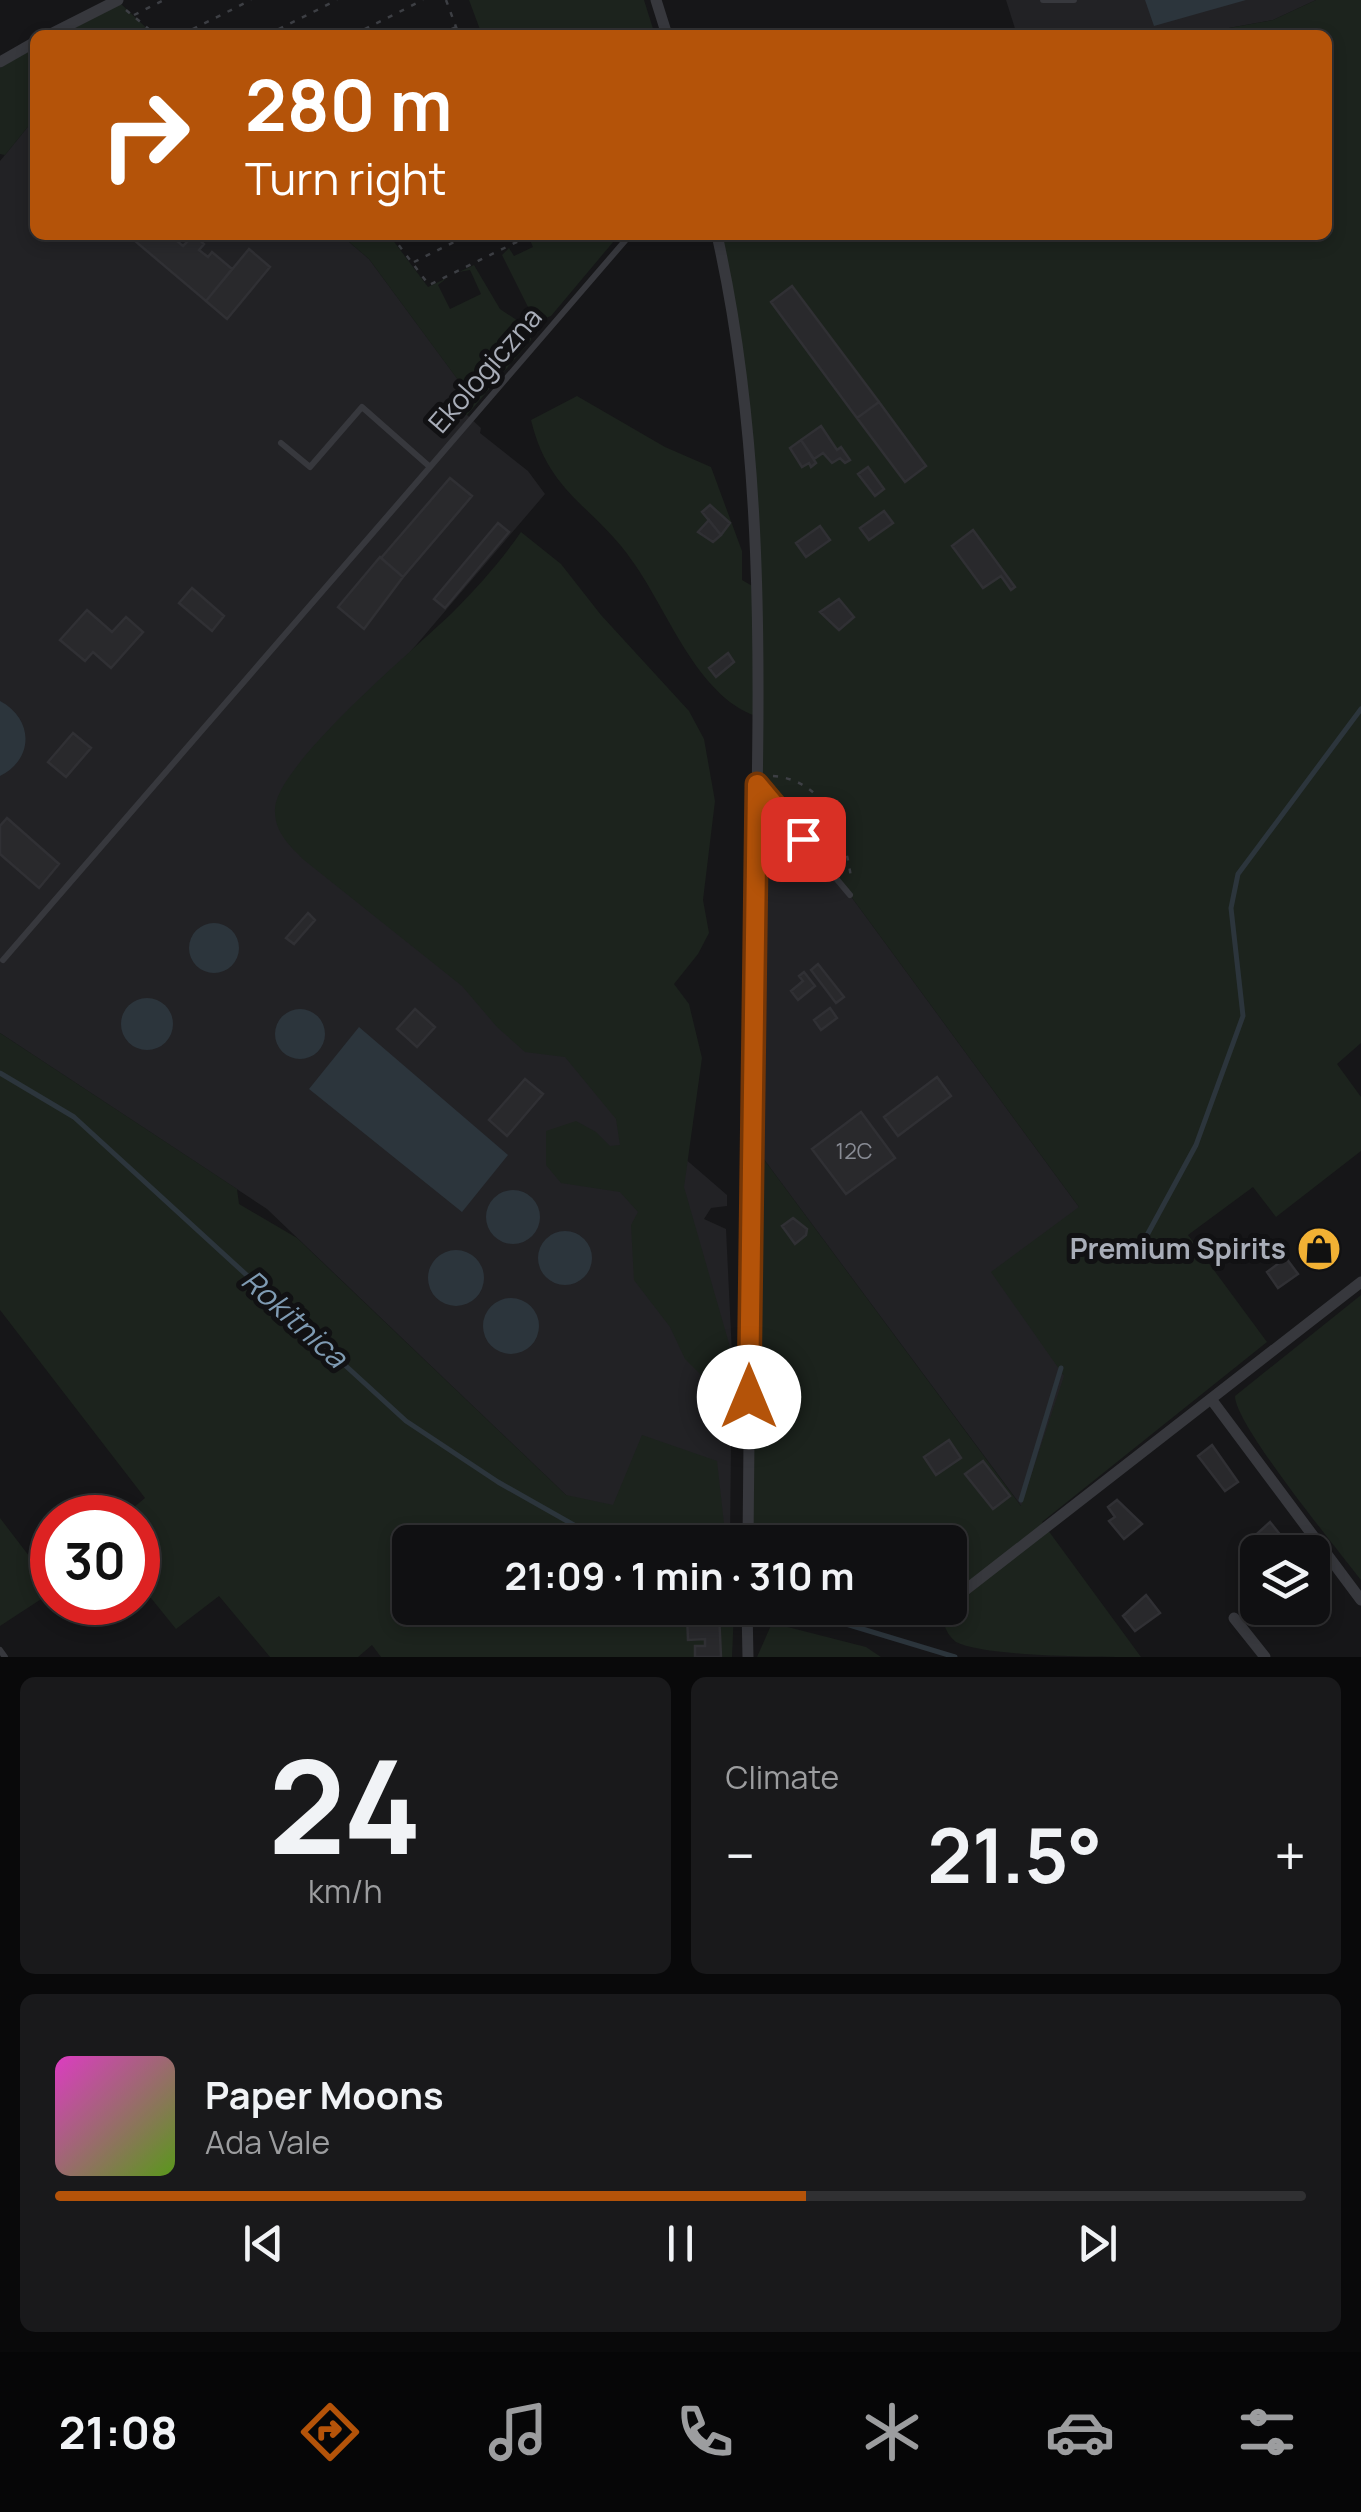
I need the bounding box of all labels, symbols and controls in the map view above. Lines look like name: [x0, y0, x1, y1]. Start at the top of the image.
text: 280 m: [245, 56, 453, 152]
icon: right: [80, 70, 210, 200]
text: Turn right: [245, 147, 446, 209]
street label: Ekologiczna: [419, 298, 549, 440]
pin: [761, 797, 846, 882]
icon: arrive: [776, 812, 831, 867]
house number: 12C: [836, 1136, 872, 1166]
shop icon: Premium Spirits: [1296, 1226, 1342, 1272]
place label: Premium Spirits: [1070, 1229, 1286, 1267]
water label: Rokitnica: [234, 1260, 357, 1377]
position arrow: [697, 1345, 801, 1449]
speed limit sign: 30: [30, 1495, 160, 1625]
map controls: [1240, 1535, 1330, 1625]
button: layers: [1240, 1535, 1330, 1625]
text: 21:09 · 1 min · 310 m: [505, 1549, 854, 1601]
text: 24: [268, 1715, 422, 1893]
text: Climate: [726, 1755, 839, 1799]
text: 21.5°: [927, 1803, 1102, 1906]
text: −: [726, 1817, 755, 1893]
text: +: [1274, 1817, 1306, 1893]
text: km/h: [308, 1869, 382, 1913]
text: Paper Moons: [205, 2068, 444, 2120]
text: Ada Vale: [205, 2120, 330, 2164]
icon: previous: [236, 2216, 291, 2271]
icon: pause: [653, 2216, 708, 2271]
icon: next: [1070, 2216, 1125, 2271]
icon: directions: [295, 2397, 365, 2467]
icon: music: [483, 2397, 553, 2467]
icon: phone: [670, 2397, 740, 2467]
icon: climate: [857, 2397, 927, 2467]
icon: car: [1045, 2397, 1115, 2467]
icon: filters: [1232, 2397, 1302, 2467]
text: 21:08: [59, 2401, 178, 2463]

